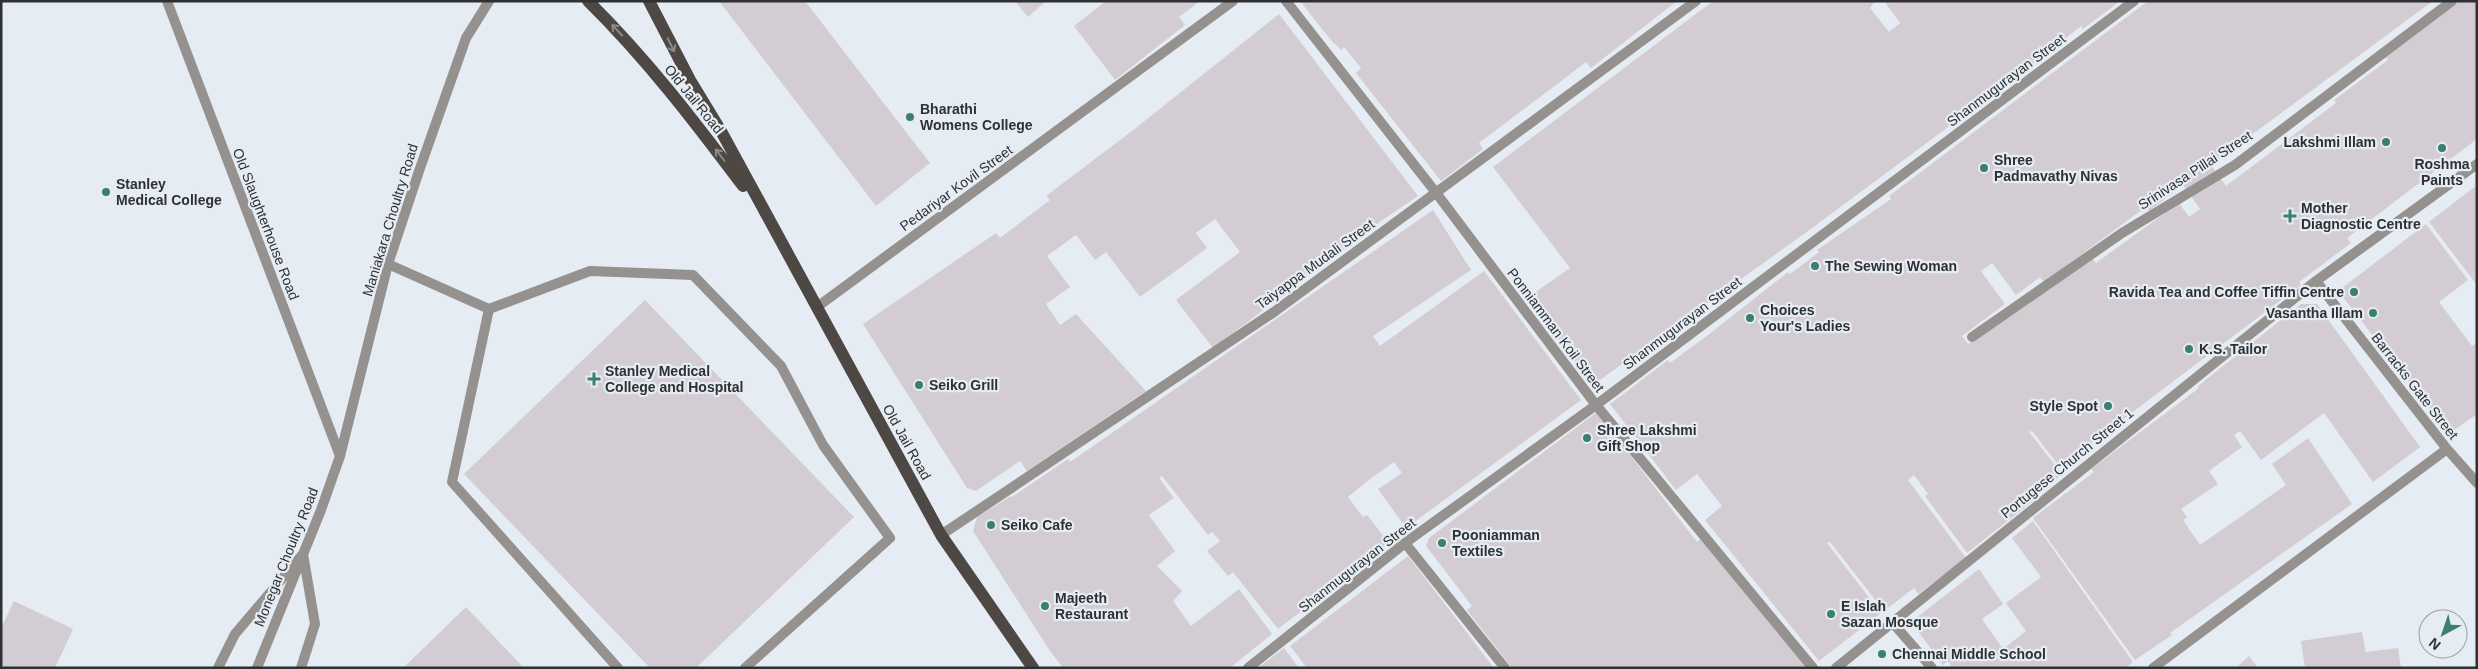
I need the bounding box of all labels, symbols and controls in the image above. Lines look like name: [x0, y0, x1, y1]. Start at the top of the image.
one-way arrow: [611, 23, 623, 36]
street label: Shanmugurayan Street: [1944, 30, 2068, 130]
one-way arrow: [667, 37, 676, 52]
street label: Old Jail Road: [661, 61, 727, 137]
place label: Bharathi Womens College: [920, 101, 1033, 133]
marker: Bharathi Womens College: [904, 111, 916, 123]
street label: Srinivasa Pillai Street: [2135, 127, 2255, 213]
place label: Lakshmi Illam: [2283, 134, 2376, 150]
marker: Lakshmi Illam: [2380, 136, 2392, 148]
street label: Maniakara Choultry Road: [359, 142, 421, 298]
street label: Pedariyar Kovil Street: [897, 142, 1016, 234]
marker: Roshma Paints: [2436, 142, 2448, 154]
street label: Old Slaughterhouse Road: [230, 146, 302, 302]
one-way arrow: [714, 149, 725, 162]
place label: Shree Padmavathy Nivas: [1994, 152, 2118, 184]
place label: Roshma Paints: [2414, 156, 2470, 188]
marker: Shree Padmavathy Nivas: [1978, 162, 1990, 174]
place label: Stanley Medical College: [116, 176, 222, 208]
marker: Stanley Medical College: [100, 186, 112, 198]
place label: Mother Diagnostic Centre: [2301, 200, 2421, 232]
marker: Mother Diagnostic Centre: [2283, 209, 2297, 223]
street label: Taiyappa Mudali Street: [1253, 216, 1377, 312]
place label: The Sewing Woman: [1825, 258, 1957, 274]
marker: The Sewing Woman: [1809, 260, 1821, 272]
street label: Ponniamman Koil Street: [1504, 265, 1608, 395]
street label: Shanmugurayan Street: [1620, 273, 1744, 373]
place label: Ravida Tea and Coffee Tiffin Centre: [2109, 284, 2344, 300]
marker: Ravida Tea and Coffee Tiffin Centre: [2348, 286, 2360, 298]
place label: Choices Your's Ladies: [1760, 302, 1850, 334]
place label: Vasantha Illam: [2266, 305, 2363, 321]
marker: Vasantha Illam: [2367, 307, 2379, 319]
marker: Choices Your's Ladies: [1744, 312, 1756, 324]
street label: Barracks Gate Street: [2368, 330, 2462, 443]
place label: K.S. Tailor: [2199, 341, 2268, 357]
marker: K.S. Tailor: [2183, 343, 2195, 355]
place label: Stanley Medical College and Hospital: [605, 363, 743, 395]
marker: Stanley Medical College and Hospital: [587, 372, 601, 386]
place label: Seiko Grill: [929, 377, 998, 393]
marker: Seiko Grill: [913, 379, 925, 391]
place label: Style Spot: [2030, 398, 2098, 414]
marker: Style Spot: [2102, 400, 2114, 412]
street label: Old Jail Road: [880, 401, 934, 483]
street label: Portugese Church Street 1: [1998, 404, 2137, 521]
place label: Shree Lakshmi Gift Shop: [1597, 422, 1697, 454]
marker: Shree Lakshmi Gift Shop: [1581, 432, 1593, 444]
street label: Monegar Choultry Road: [251, 485, 321, 629]
street label: Shanmugurayan Street: [1295, 514, 1419, 616]
place label: Seiko Cafe: [1001, 517, 1073, 533]
marker: Seiko Cafe: [985, 519, 997, 531]
place label: Pooniamman Textiles: [1452, 527, 1540, 559]
marker: Pooniamman Textiles: [1436, 537, 1448, 549]
place label: Majeeth Restaurant: [1055, 590, 1128, 622]
place label: E Islah Sazan Mosque: [1841, 598, 1938, 630]
marker: Majeeth Restaurant: [1039, 600, 1051, 612]
marker: E Islah Sazan Mosque: [1825, 608, 1837, 620]
north arrow: [2418, 609, 2468, 659]
text: N: [2426, 635, 2444, 653]
place label: Chennai Middle School: [1892, 646, 2046, 662]
marker: Chennai Middle School: [1876, 648, 1888, 660]

